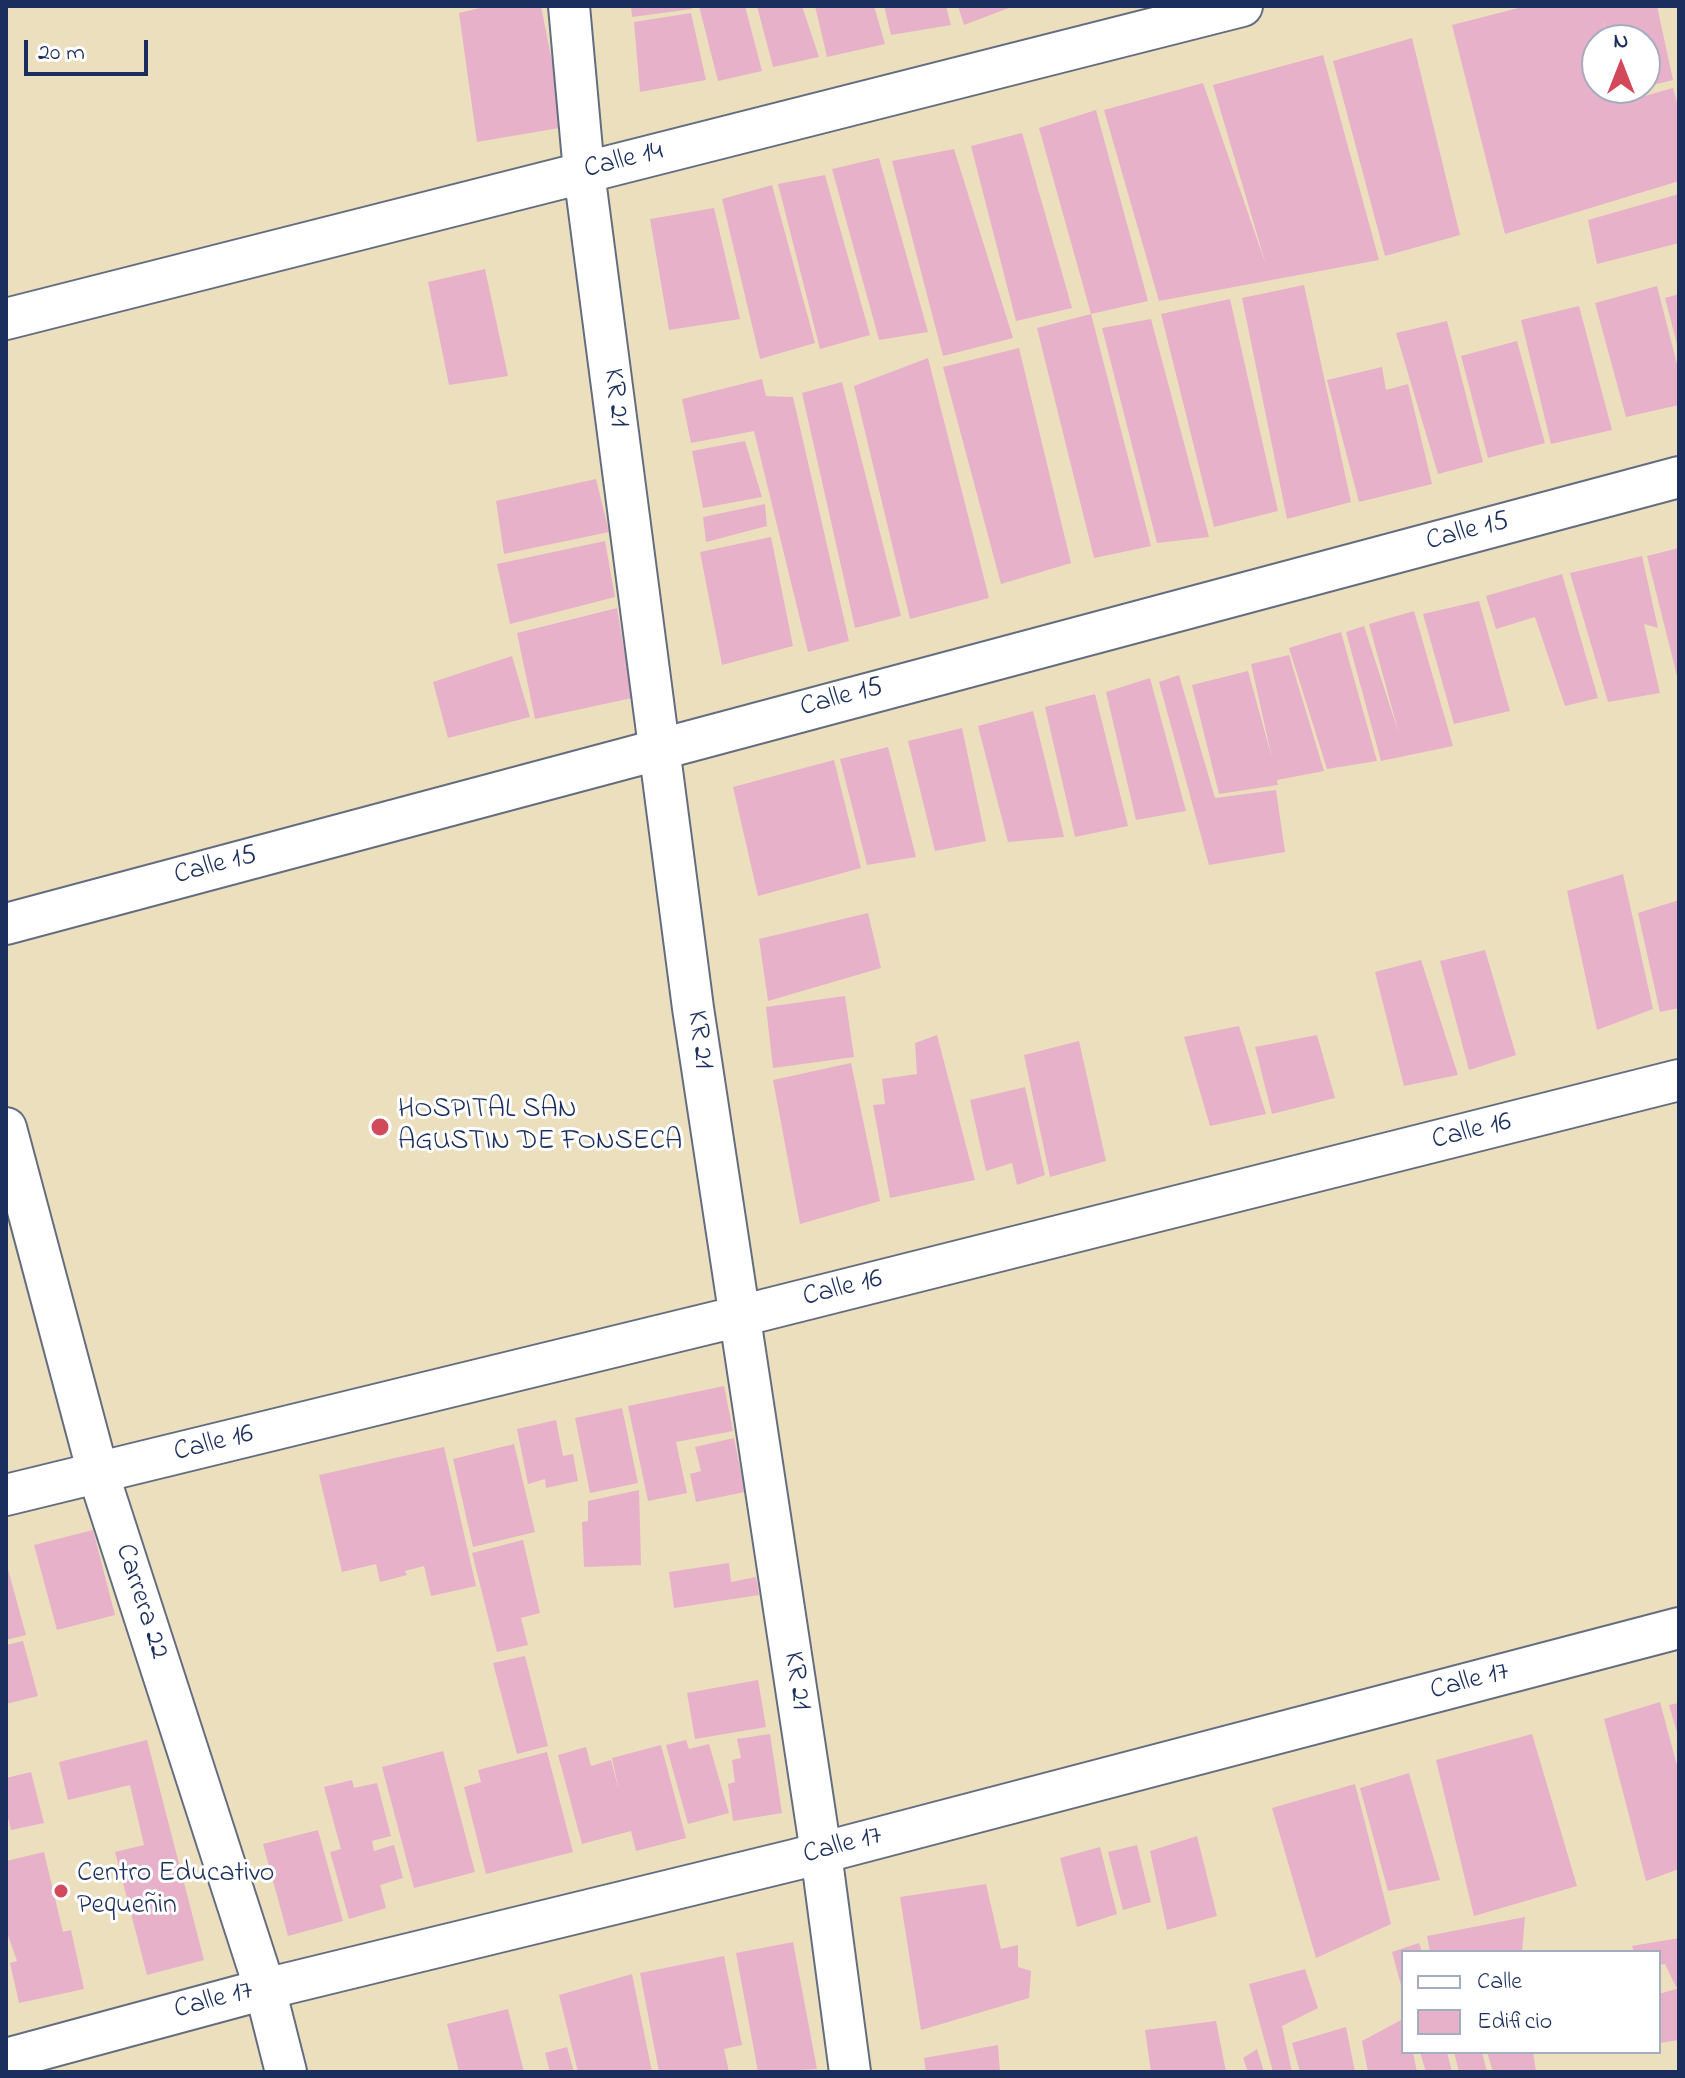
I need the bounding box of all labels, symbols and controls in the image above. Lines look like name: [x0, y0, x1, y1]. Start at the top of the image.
scale bar: [28, 24, 152, 74]
north arrow: [1581, 24, 1661, 104]
text: N: [1614, 26, 1628, 58]
text: 20 m: [38, 36, 85, 71]
street label: Calle 14: [581, 136, 667, 188]
street label: KR 21: [594, 367, 634, 429]
street label: Calle 15: [1423, 506, 1513, 560]
street label: Calle 15: [797, 672, 887, 726]
street label: Calle 15: [171, 840, 261, 894]
street label: KR 21: [677, 1009, 719, 1071]
place label: HOSPITAL SAN AGUSTIN DE FONSECA: [398, 1094, 682, 1160]
street label: Calle 16: [1429, 1107, 1515, 1159]
marker: HOSPITAL SAN AGUSTIN DE FONSECA: [369, 1116, 391, 1138]
street label: Calle 16: [800, 1264, 886, 1316]
street label: Calle 16: [171, 1419, 257, 1471]
street label: Carrera 22: [106, 1540, 174, 1664]
street label: KR 21: [774, 1649, 816, 1713]
street label: Calle 17: [1427, 1656, 1513, 1710]
street label: Calle 17: [800, 1820, 886, 1874]
place label: Centro Educativo Pequeñin: [77, 1858, 274, 1924]
marker: Centro Educativo Pequeñin: [52, 1882, 70, 1900]
legend: [1401, 1950, 1661, 2054]
text: Calle: [1477, 1965, 1522, 2000]
street label: Calle 17: [171, 1975, 257, 2029]
text: Edificio: [1477, 2005, 1552, 2040]

